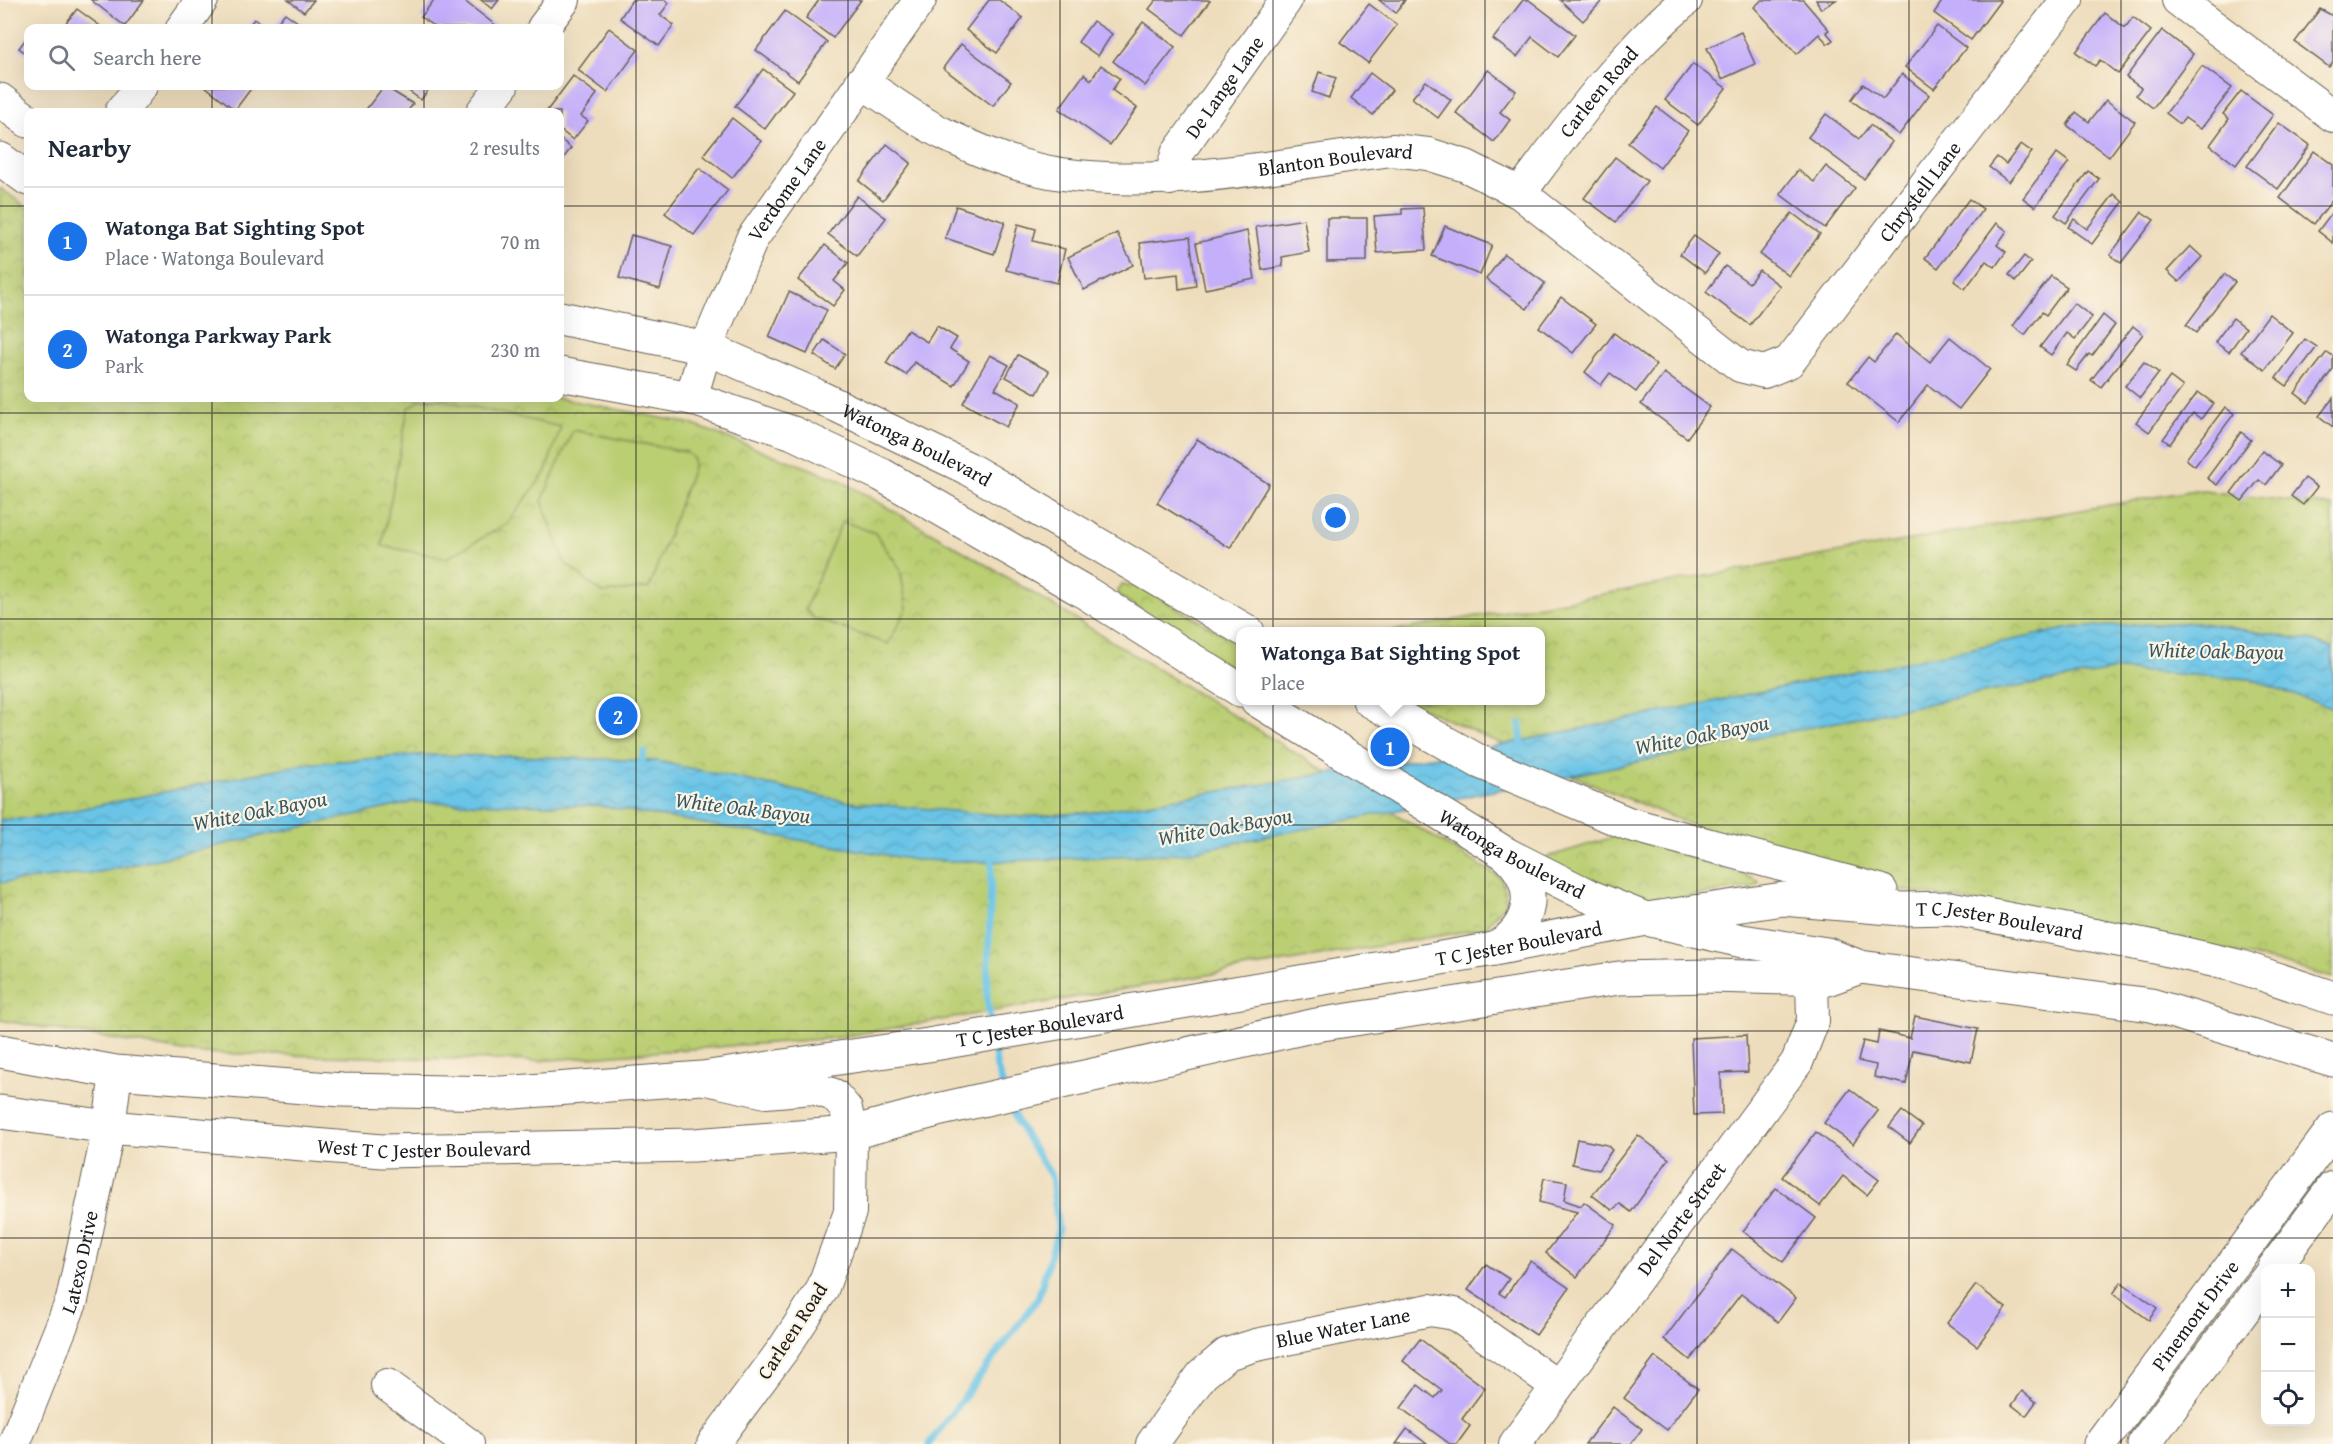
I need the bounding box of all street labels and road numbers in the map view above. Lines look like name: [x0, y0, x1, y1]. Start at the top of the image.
street label: De Lange Lane: [1177, 29, 1270, 144]
street label: Carleen Road: [1552, 39, 1645, 143]
street label: Verdome Lane: [740, 132, 833, 247]
street label: Blanton Boulevard: [1256, 135, 1415, 183]
street label: Chrystell Lane: [1871, 135, 1968, 248]
street label: Watonga Boulevard: [837, 395, 997, 493]
street label: Watonga Boulevard: [1434, 801, 1591, 906]
street label: T C Jester Boulevard: [1916, 892, 2086, 947]
street label: T C Jester Boulevard: [1433, 913, 1605, 973]
street label: T C Jester Boulevard: [954, 997, 1126, 1054]
street label: West T C Jester Boulevard: [316, 1130, 531, 1165]
street label: Del Norte Street: [1629, 1156, 1733, 1281]
street label: Latexo Drive: [53, 1208, 105, 1318]
street label: Pinemont Drive: [2144, 1254, 2245, 1376]
street label: Carleen Road: [749, 1276, 834, 1385]
street label: Blue Water Lane: [1273, 1299, 1413, 1355]

